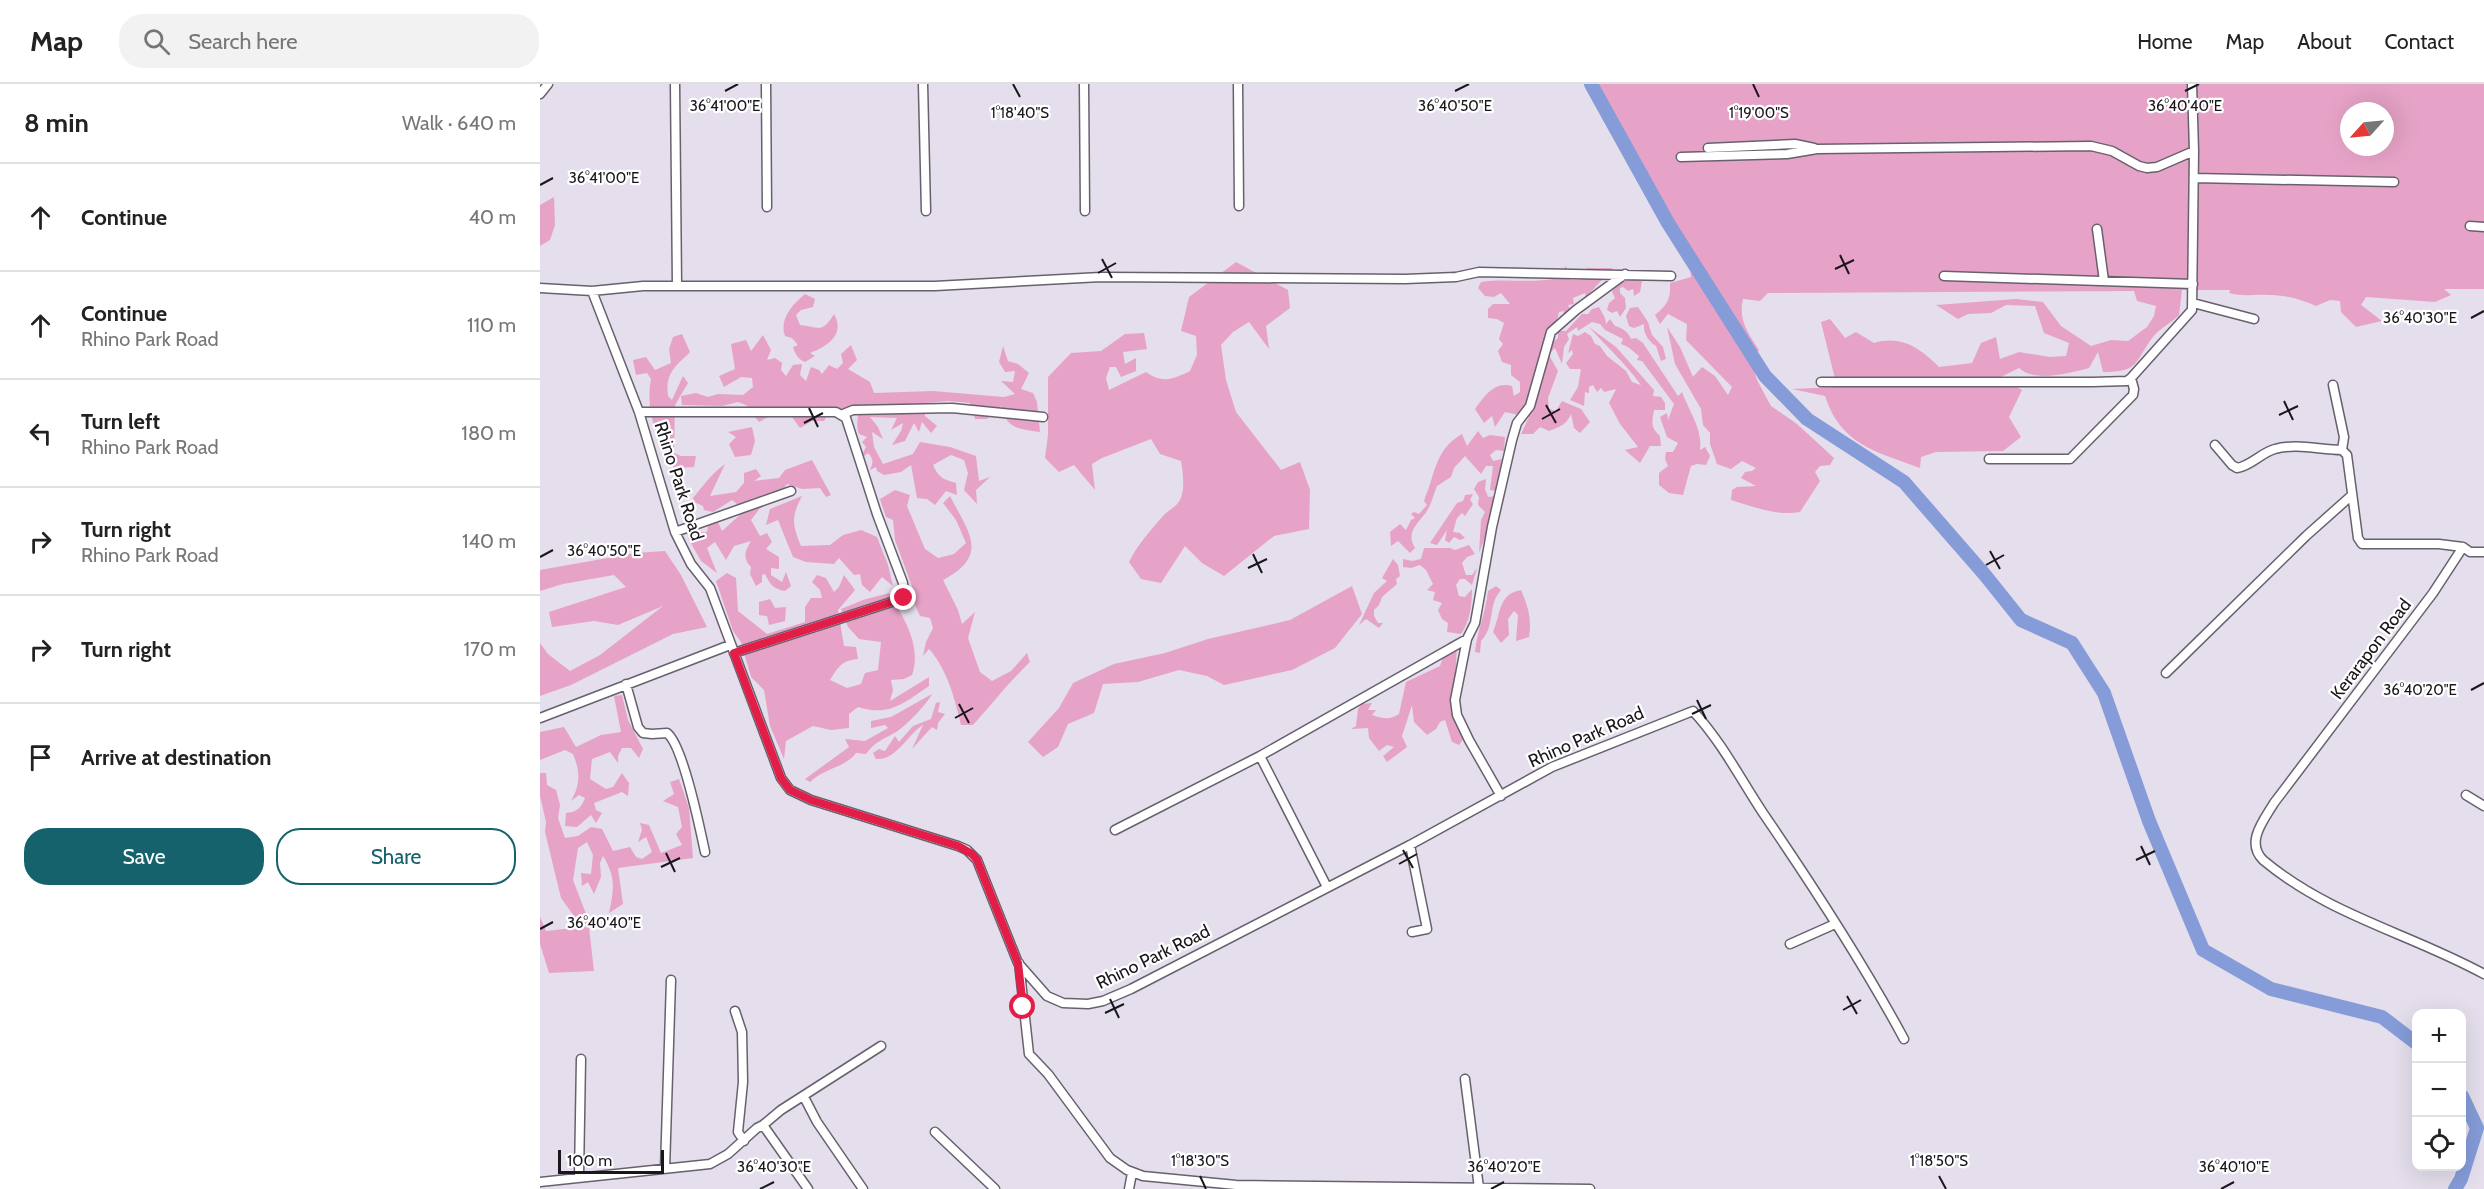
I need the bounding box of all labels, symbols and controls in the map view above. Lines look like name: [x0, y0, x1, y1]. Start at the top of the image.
search box: [119, 14, 539, 68]
text: Map: [30, 24, 83, 58]
icon: search: [140, 25, 173, 58]
text: Search here: [188, 28, 297, 55]
text: Home: [2137, 29, 2193, 54]
text: Map: [2226, 29, 2264, 54]
text: About: [2297, 29, 2351, 54]
text: Contact: [2384, 29, 2454, 54]
text: 36°41'00"E: [690, 97, 760, 115]
text: 36°40'50"E: [1418, 97, 1492, 115]
text: 36°40'40"E: [2148, 97, 2222, 115]
north arrow: [2340, 102, 2394, 156]
text: 1°18'40"S: [991, 104, 1049, 122]
text: 1°19'00"S: [1729, 104, 1789, 122]
text: 8 min: [24, 107, 89, 139]
text: Walk · 640 m: [402, 111, 516, 135]
text: 36°41'00"E: [569, 169, 639, 187]
icon: ahead: [24, 201, 57, 234]
text: Continue: [81, 204, 167, 231]
text: 40 m: [468, 205, 516, 229]
text: Continue: [81, 300, 167, 327]
icon: ahead: [24, 309, 57, 342]
text: 36°40'30"E: [2383, 309, 2457, 327]
text: 110 m: [467, 313, 516, 337]
text: Rhino Park Road: [81, 327, 219, 351]
text: Turn left: [81, 408, 160, 435]
icon: left: [24, 417, 57, 450]
street label: Rhino Park Road: [649, 419, 709, 543]
text: 180 m: [461, 421, 516, 445]
text: Rhino Park Road: [81, 435, 219, 459]
text: Turn right: [81, 516, 171, 543]
icon: right: [24, 525, 57, 558]
text: 140 m: [462, 529, 516, 553]
text: 36°40'50"E: [567, 542, 641, 560]
text: Rhino Park Road: [81, 543, 219, 567]
route end: [890, 584, 916, 610]
street label: Kerarapon Road: [2326, 594, 2416, 704]
icon: right: [24, 633, 57, 666]
text: Turn right: [81, 636, 171, 663]
text: 170 m: [464, 637, 516, 661]
text: 36°40'20"E: [2383, 681, 2457, 699]
street label: Rhino Park Road: [1525, 702, 1647, 772]
icon: arrive: [24, 741, 57, 774]
text: Arrive at destination: [81, 744, 271, 771]
button: Save: [24, 828, 264, 885]
button: Share: [276, 828, 516, 885]
text: 36°40'40"E: [567, 914, 641, 932]
street label: Rhino Park Road: [1093, 920, 1213, 994]
route start: [1009, 993, 1035, 1019]
map controls: [2412, 1009, 2466, 1171]
button: +: [2412, 1009, 2466, 1063]
button: −: [2412, 1063, 2466, 1117]
button: locate: [2412, 1117, 2466, 1171]
scale bar: [558, 1147, 664, 1174]
text: 100 m: [567, 1151, 612, 1170]
text: 1°18'30"S: [1171, 1152, 1229, 1170]
text: 1°18'50"S: [1910, 1152, 1968, 1170]
text: 36°40'30"E: [737, 1158, 811, 1176]
text: 36°40'20"E: [1467, 1158, 1541, 1176]
text: 36°40'10"E: [2199, 1158, 2269, 1176]

